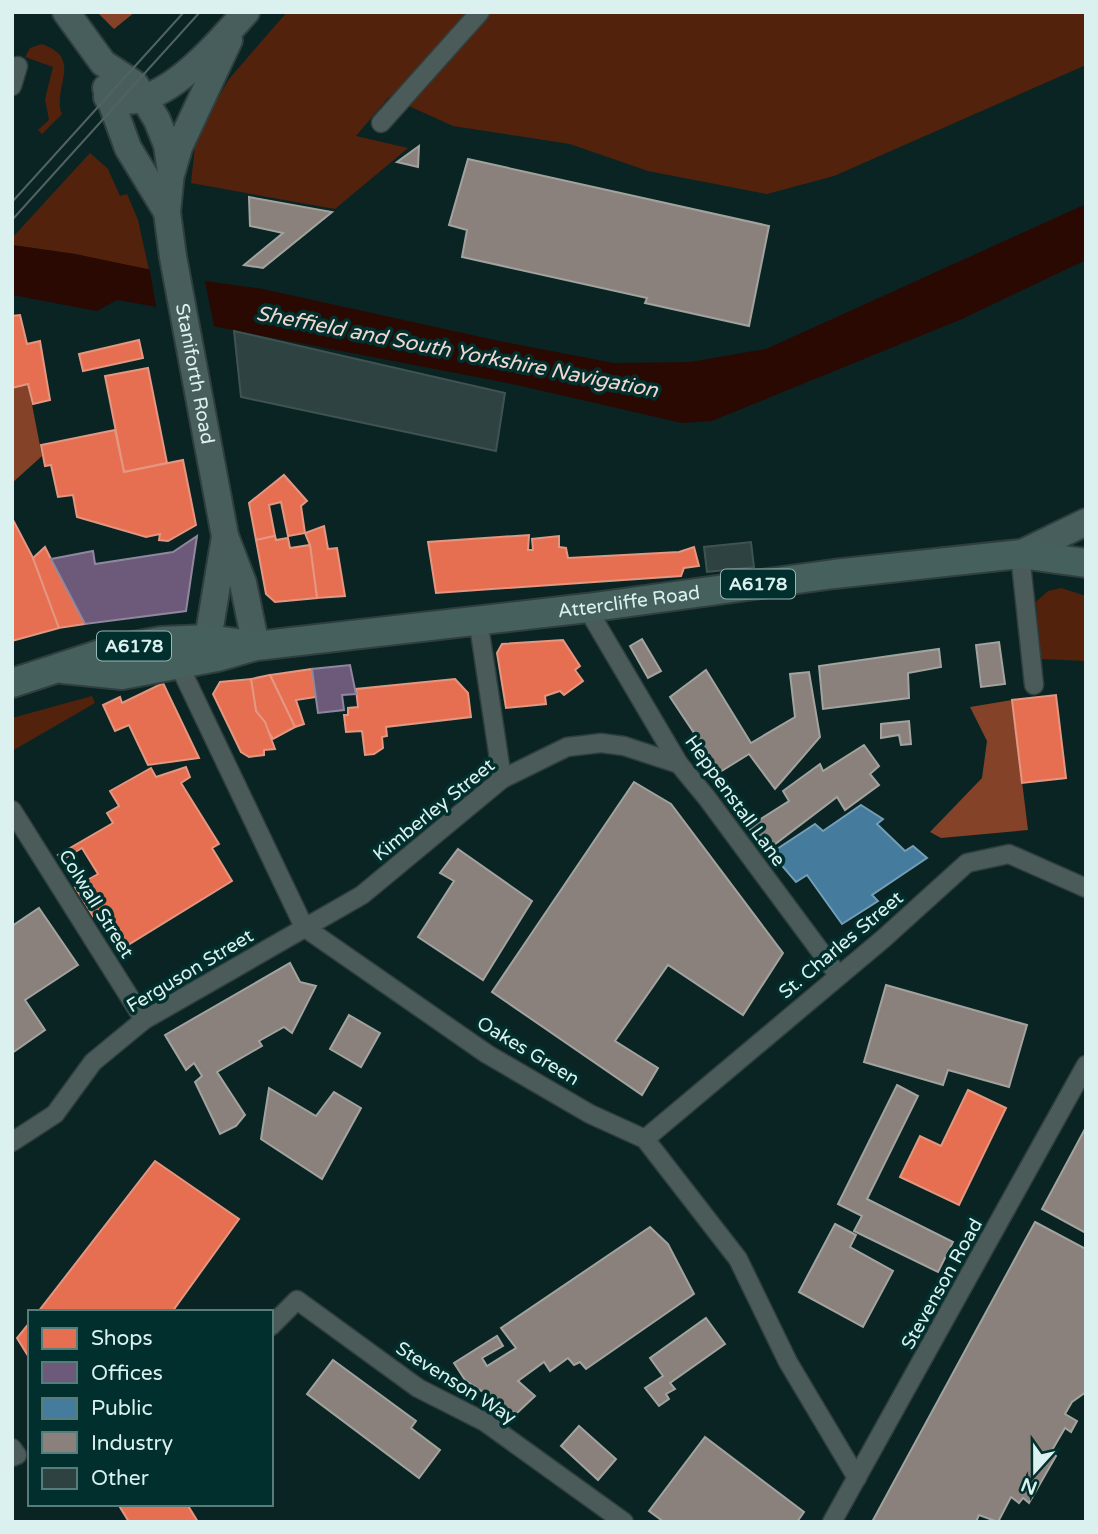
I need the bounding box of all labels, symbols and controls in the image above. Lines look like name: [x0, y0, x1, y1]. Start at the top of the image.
water label: Sheffield and South Yorkshire Navigation: [254, 301, 661, 403]
street label: Staniforth Road: [171, 302, 219, 446]
road number: A6178: [721, 570, 795, 598]
street label: Attercliffe Road: [557, 582, 701, 622]
road number: A6178: [97, 632, 171, 660]
street label: Heppenstall Lane: [680, 731, 790, 871]
street label: Kimberley Street: [369, 754, 499, 866]
street label: Colwall Street: [54, 846, 138, 962]
street label: St. Charles Street: [775, 887, 907, 1003]
street label: Ferguson Street: [123, 925, 257, 1017]
street label: Oakes Green: [473, 1012, 583, 1090]
street label: Stevenson Road: [897, 1215, 987, 1353]
legend: [28, 1310, 273, 1506]
text: Shops: [91, 1326, 153, 1351]
street label: Stevenson Way: [392, 1337, 520, 1429]
text: Offices: [91, 1361, 163, 1386]
text: Public: [91, 1396, 153, 1421]
text: Industry: [91, 1431, 173, 1456]
north arrow: [1000, 1436, 1070, 1506]
text: Other: [91, 1466, 149, 1491]
text: N: [1018, 1473, 1040, 1499]

